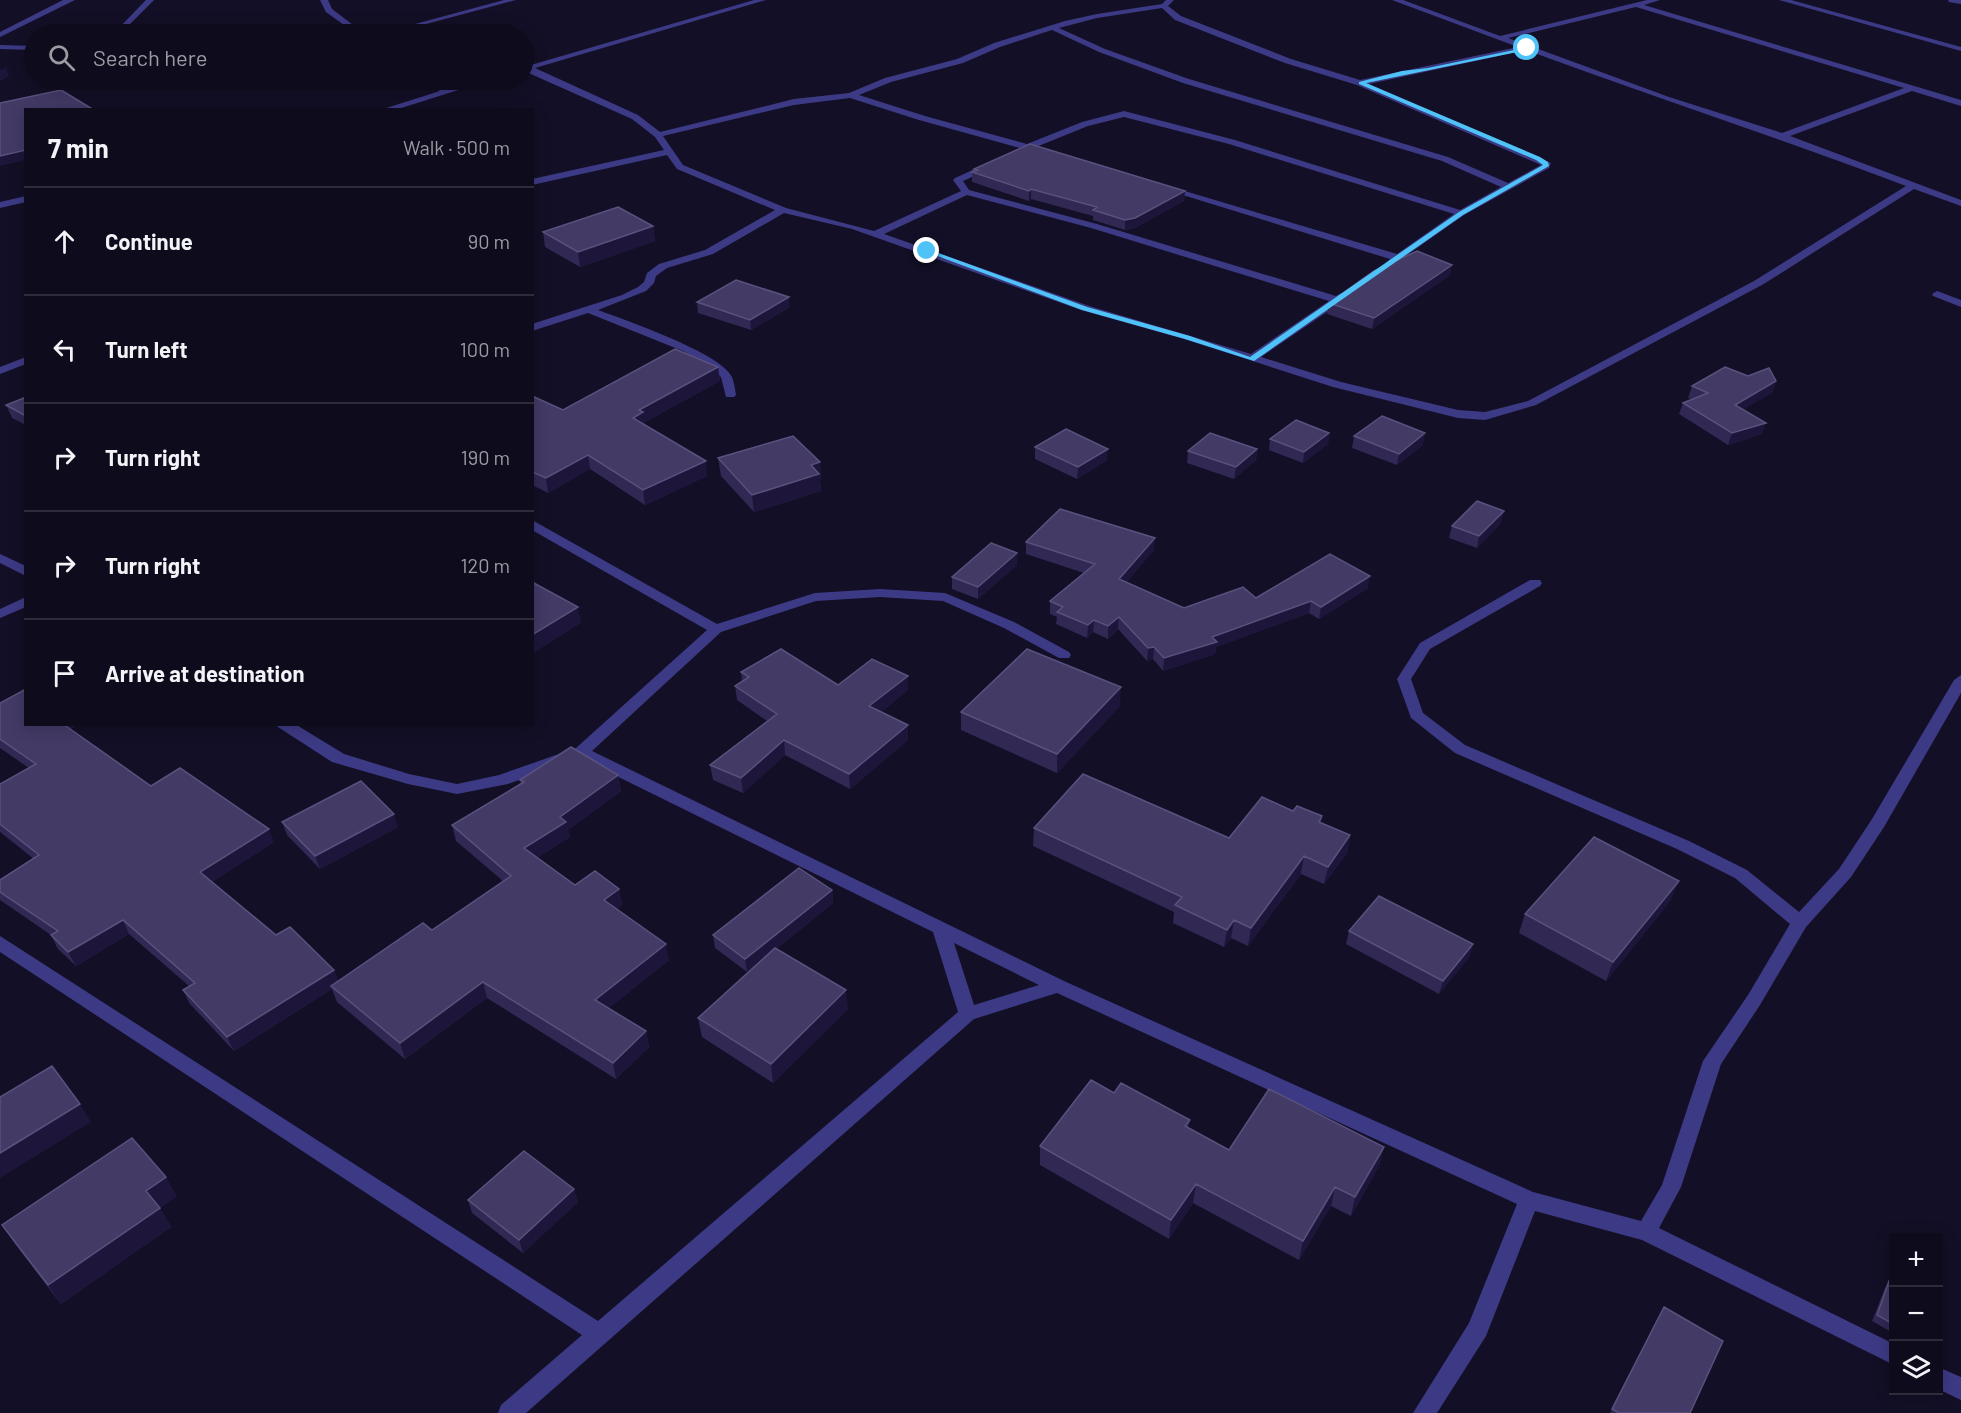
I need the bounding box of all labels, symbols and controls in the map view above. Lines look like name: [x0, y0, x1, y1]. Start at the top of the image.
search box: [24, 24, 534, 90]
route start: [1513, 34, 1539, 60]
icon: search: [45, 41, 78, 74]
text: Search here: [93, 44, 207, 70]
text: 7 min: [48, 132, 109, 163]
text: Walk · 500 m: [403, 135, 510, 159]
icon: ahead: [48, 225, 81, 258]
text: Continue: [105, 228, 193, 254]
text: 90 m: [468, 229, 510, 253]
route end: [913, 237, 939, 263]
icon: left: [48, 333, 81, 366]
text: Turn left: [105, 336, 188, 362]
text: 100 m: [460, 337, 510, 361]
icon: right: [48, 441, 81, 474]
text: Turn right: [105, 444, 200, 470]
text: 190 m: [461, 445, 510, 469]
icon: right: [48, 549, 81, 582]
text: Turn right: [105, 552, 200, 578]
text: 120 m: [460, 553, 510, 577]
icon: arrive: [48, 657, 81, 690]
text: Arrive at destination: [105, 660, 304, 686]
map controls: [1889, 1233, 1943, 1395]
button: +: [1889, 1233, 1943, 1287]
button: −: [1889, 1287, 1943, 1341]
button: layers: [1889, 1341, 1943, 1395]

